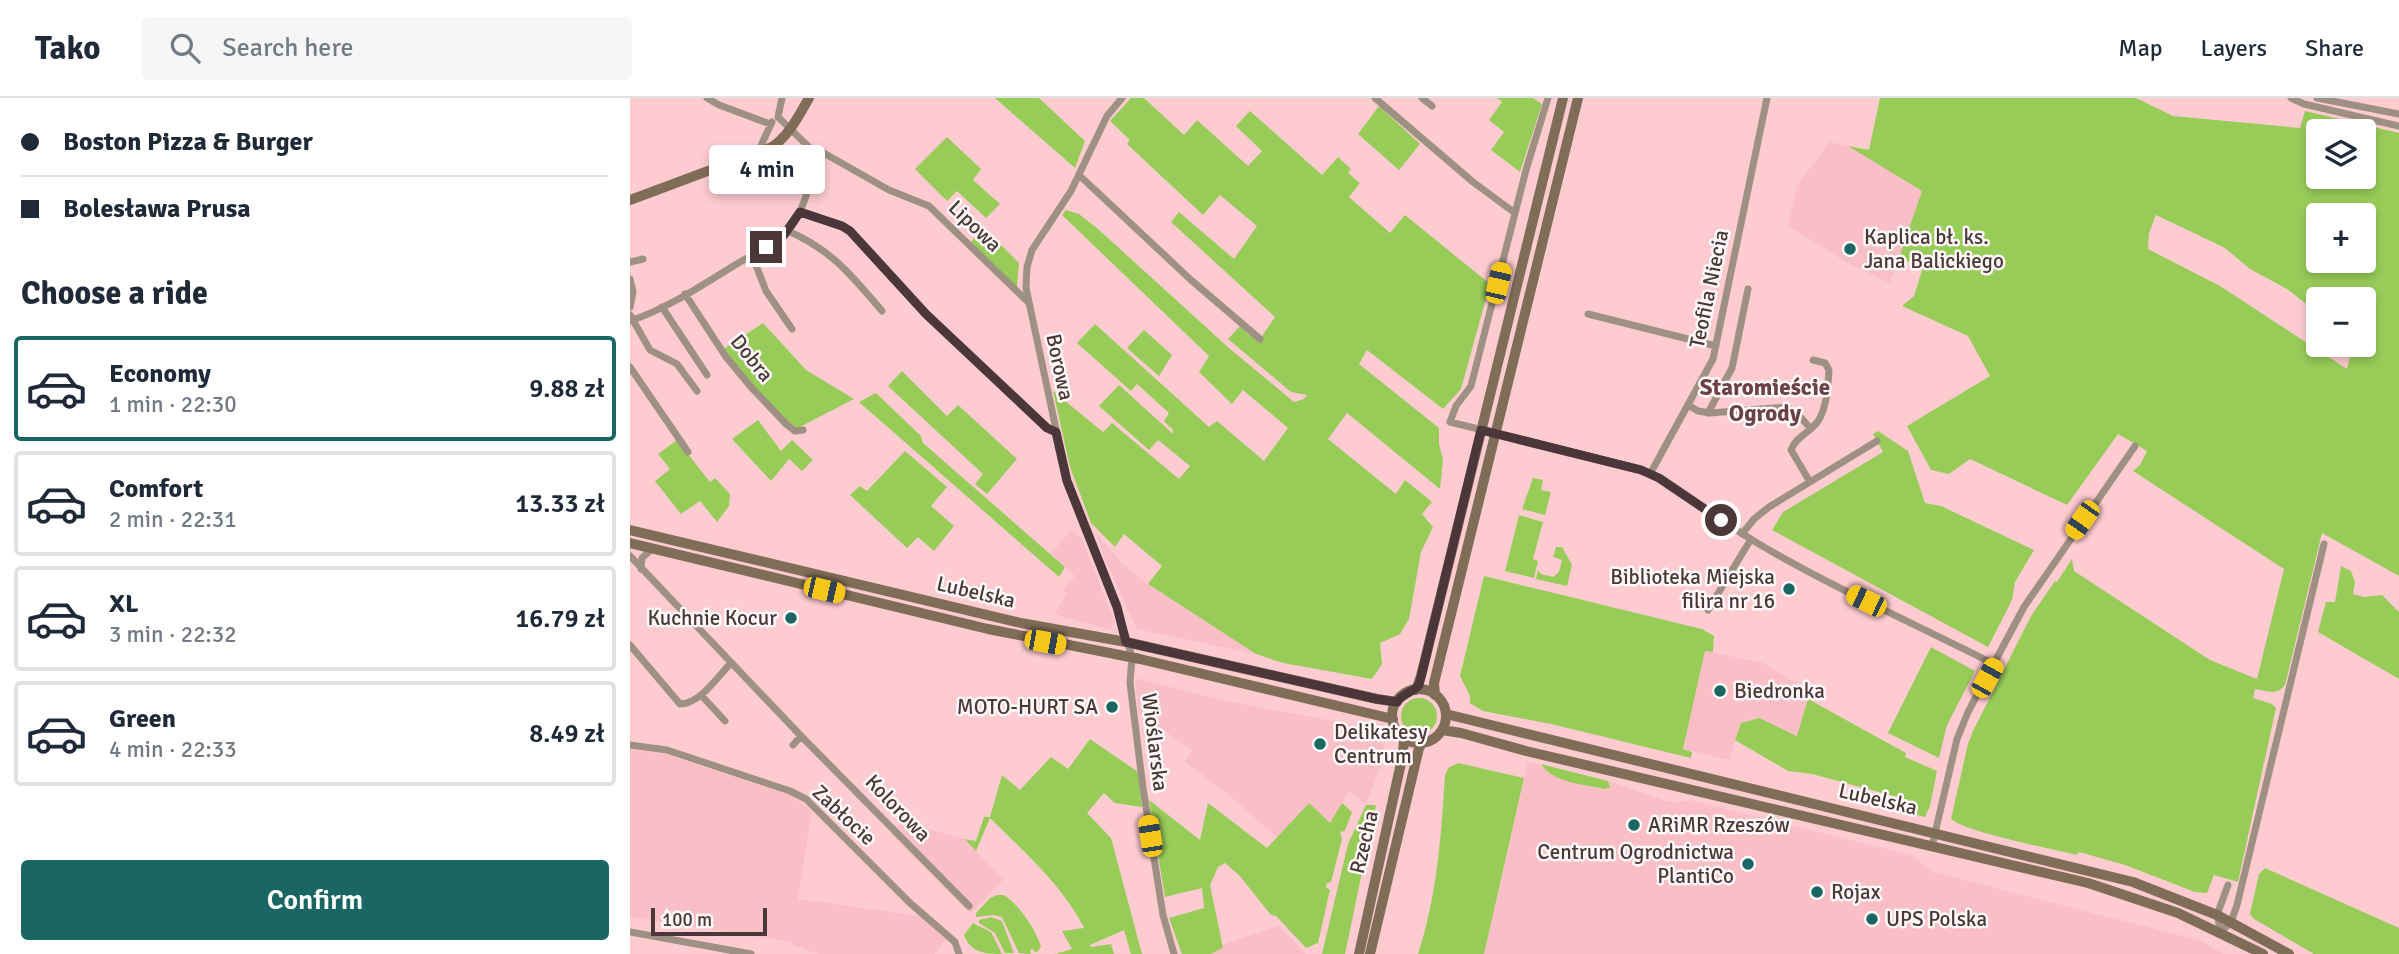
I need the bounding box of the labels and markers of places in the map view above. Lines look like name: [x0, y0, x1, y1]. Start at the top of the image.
place label: Kaplica bł. ks. Jana Balickiego: [1864, 224, 2004, 274]
marker: Kaplica bł. ks. Jana Balickiego: [1842, 241, 1858, 257]
place label: Biblioteka Miejska filira nr 16: [1610, 564, 1775, 614]
marker: Biblioteka Miejska filira nr 16: [1781, 581, 1797, 597]
place label: Kuchnie Kocur: [648, 605, 777, 631]
marker: Kuchnie Kocur: [783, 610, 799, 626]
place label: Biedronka: [1734, 678, 1825, 704]
marker: Biedronka: [1712, 683, 1728, 699]
place label: MOTO-HURT SA: [957, 694, 1098, 720]
marker: MOTO-HURT SA: [1104, 699, 1120, 715]
place label: Delikatesy Centrum: [1334, 719, 1428, 769]
marker: Delikatesy Centrum: [1312, 736, 1328, 752]
place label: ARiMR Rzeszów: [1648, 812, 1790, 838]
marker: ARiMR Rzeszów: [1626, 817, 1642, 833]
place label: Centrum Ogrodnictwa PlantiCo: [1537, 839, 1734, 889]
marker: Centrum Ogrodnictwa PlantiCo: [1740, 856, 1756, 872]
place label: Rojax: [1831, 879, 1881, 905]
marker: Rojax: [1809, 884, 1825, 900]
place label: UPS Polska: [1886, 906, 1987, 932]
marker: UPS Polska: [1864, 911, 1880, 927]

